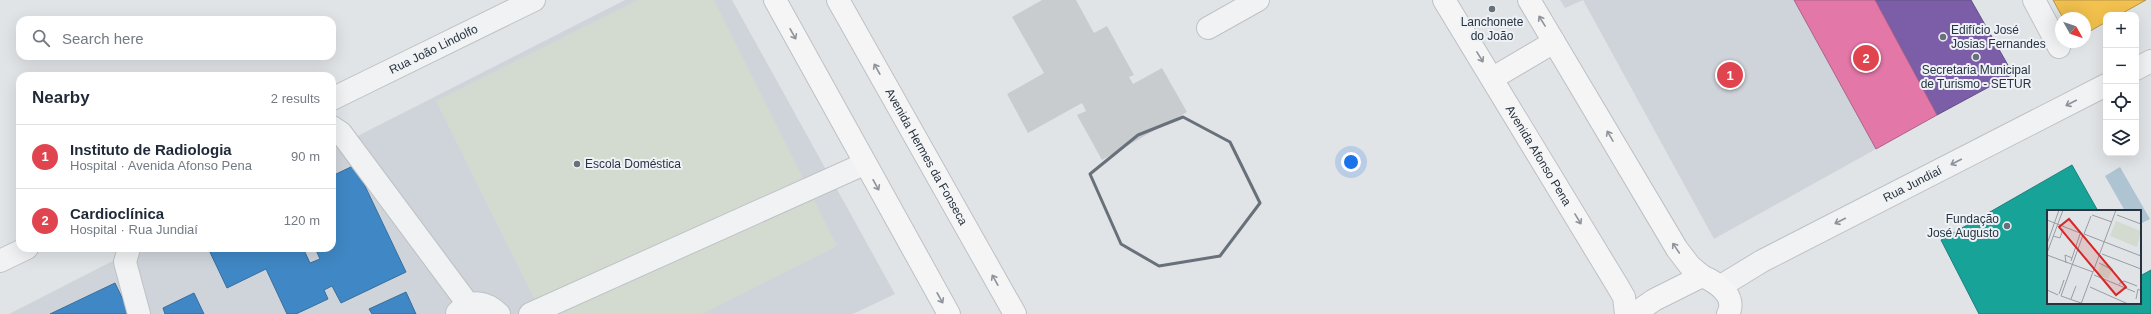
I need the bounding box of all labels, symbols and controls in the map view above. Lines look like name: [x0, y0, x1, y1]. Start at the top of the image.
marker: Lanchonete do João: [1487, 4, 1497, 14]
north arrow: [2055, 12, 2091, 48]
map controls: [2103, 12, 2139, 156]
button: +: [2103, 12, 2139, 48]
place label: Lanchonete do João: [1461, 15, 1524, 43]
one-way arrow: [1537, 15, 1545, 27]
search box: [16, 16, 336, 60]
street label: Rua João Lindolfo: [387, 22, 480, 77]
place label: Edifício José Josias Fernandes: [1951, 23, 2046, 51]
icon: search: [30, 27, 52, 49]
one-way arrow: [790, 28, 798, 40]
text: Search here: [62, 30, 144, 47]
marker: Edifício José Josias Fernandes: [1938, 32, 1948, 42]
pin: 2: [1853, 43, 1879, 73]
button: −: [2103, 48, 2139, 84]
one-way arrow: [1476, 51, 1484, 63]
marker: Secretaria Municipal de Turismo - SETUR: [1971, 52, 1981, 62]
pin: 1: [1717, 60, 1743, 90]
one-way arrow: [873, 63, 880, 75]
place label: Secretaria Municipal de Turismo - SETUR: [1921, 63, 2032, 91]
button: locate: [2103, 84, 2139, 120]
street label: Avenida Hermes da Fonseca: [882, 86, 971, 228]
text: Nearby: [32, 88, 90, 107]
text: 2 results: [271, 91, 320, 106]
one-way arrow: [2066, 100, 2078, 107]
street label: Avenida Afonso Pena: [1503, 103, 1574, 209]
button: layers: [2103, 120, 2139, 156]
one-way arrow: [1605, 130, 1613, 142]
text: Instituto de Radiologia: [70, 141, 232, 158]
text: 1: [41, 149, 49, 164]
text: 90 m: [291, 149, 320, 164]
your location: [1341, 152, 1361, 172]
place label: Escola Doméstica: [585, 157, 681, 171]
text: Hospital · Avenida Afonso Pena: [70, 158, 252, 173]
marker: Escola Doméstica: [572, 159, 582, 169]
one-way arrow: [1950, 159, 1962, 166]
street label: Rua Jundiaí: [1881, 163, 1945, 205]
one-way arrow: [873, 179, 881, 191]
text: Cardioclínica: [70, 205, 164, 222]
inset map: [2047, 210, 2141, 304]
place label: Fundação José Augusto: [1927, 212, 1999, 240]
text: 2: [41, 213, 49, 228]
text: 120 m: [284, 213, 320, 228]
one-way arrow: [1574, 213, 1582, 224]
one-way arrow: [1834, 218, 1846, 225]
marker: Fundação José Augusto: [2002, 221, 2012, 231]
text: Hospital · Rua Jundiaí: [70, 222, 198, 237]
one-way arrow: [1672, 242, 1680, 253]
one-way arrow: [991, 274, 999, 286]
one-way arrow: [937, 292, 945, 304]

